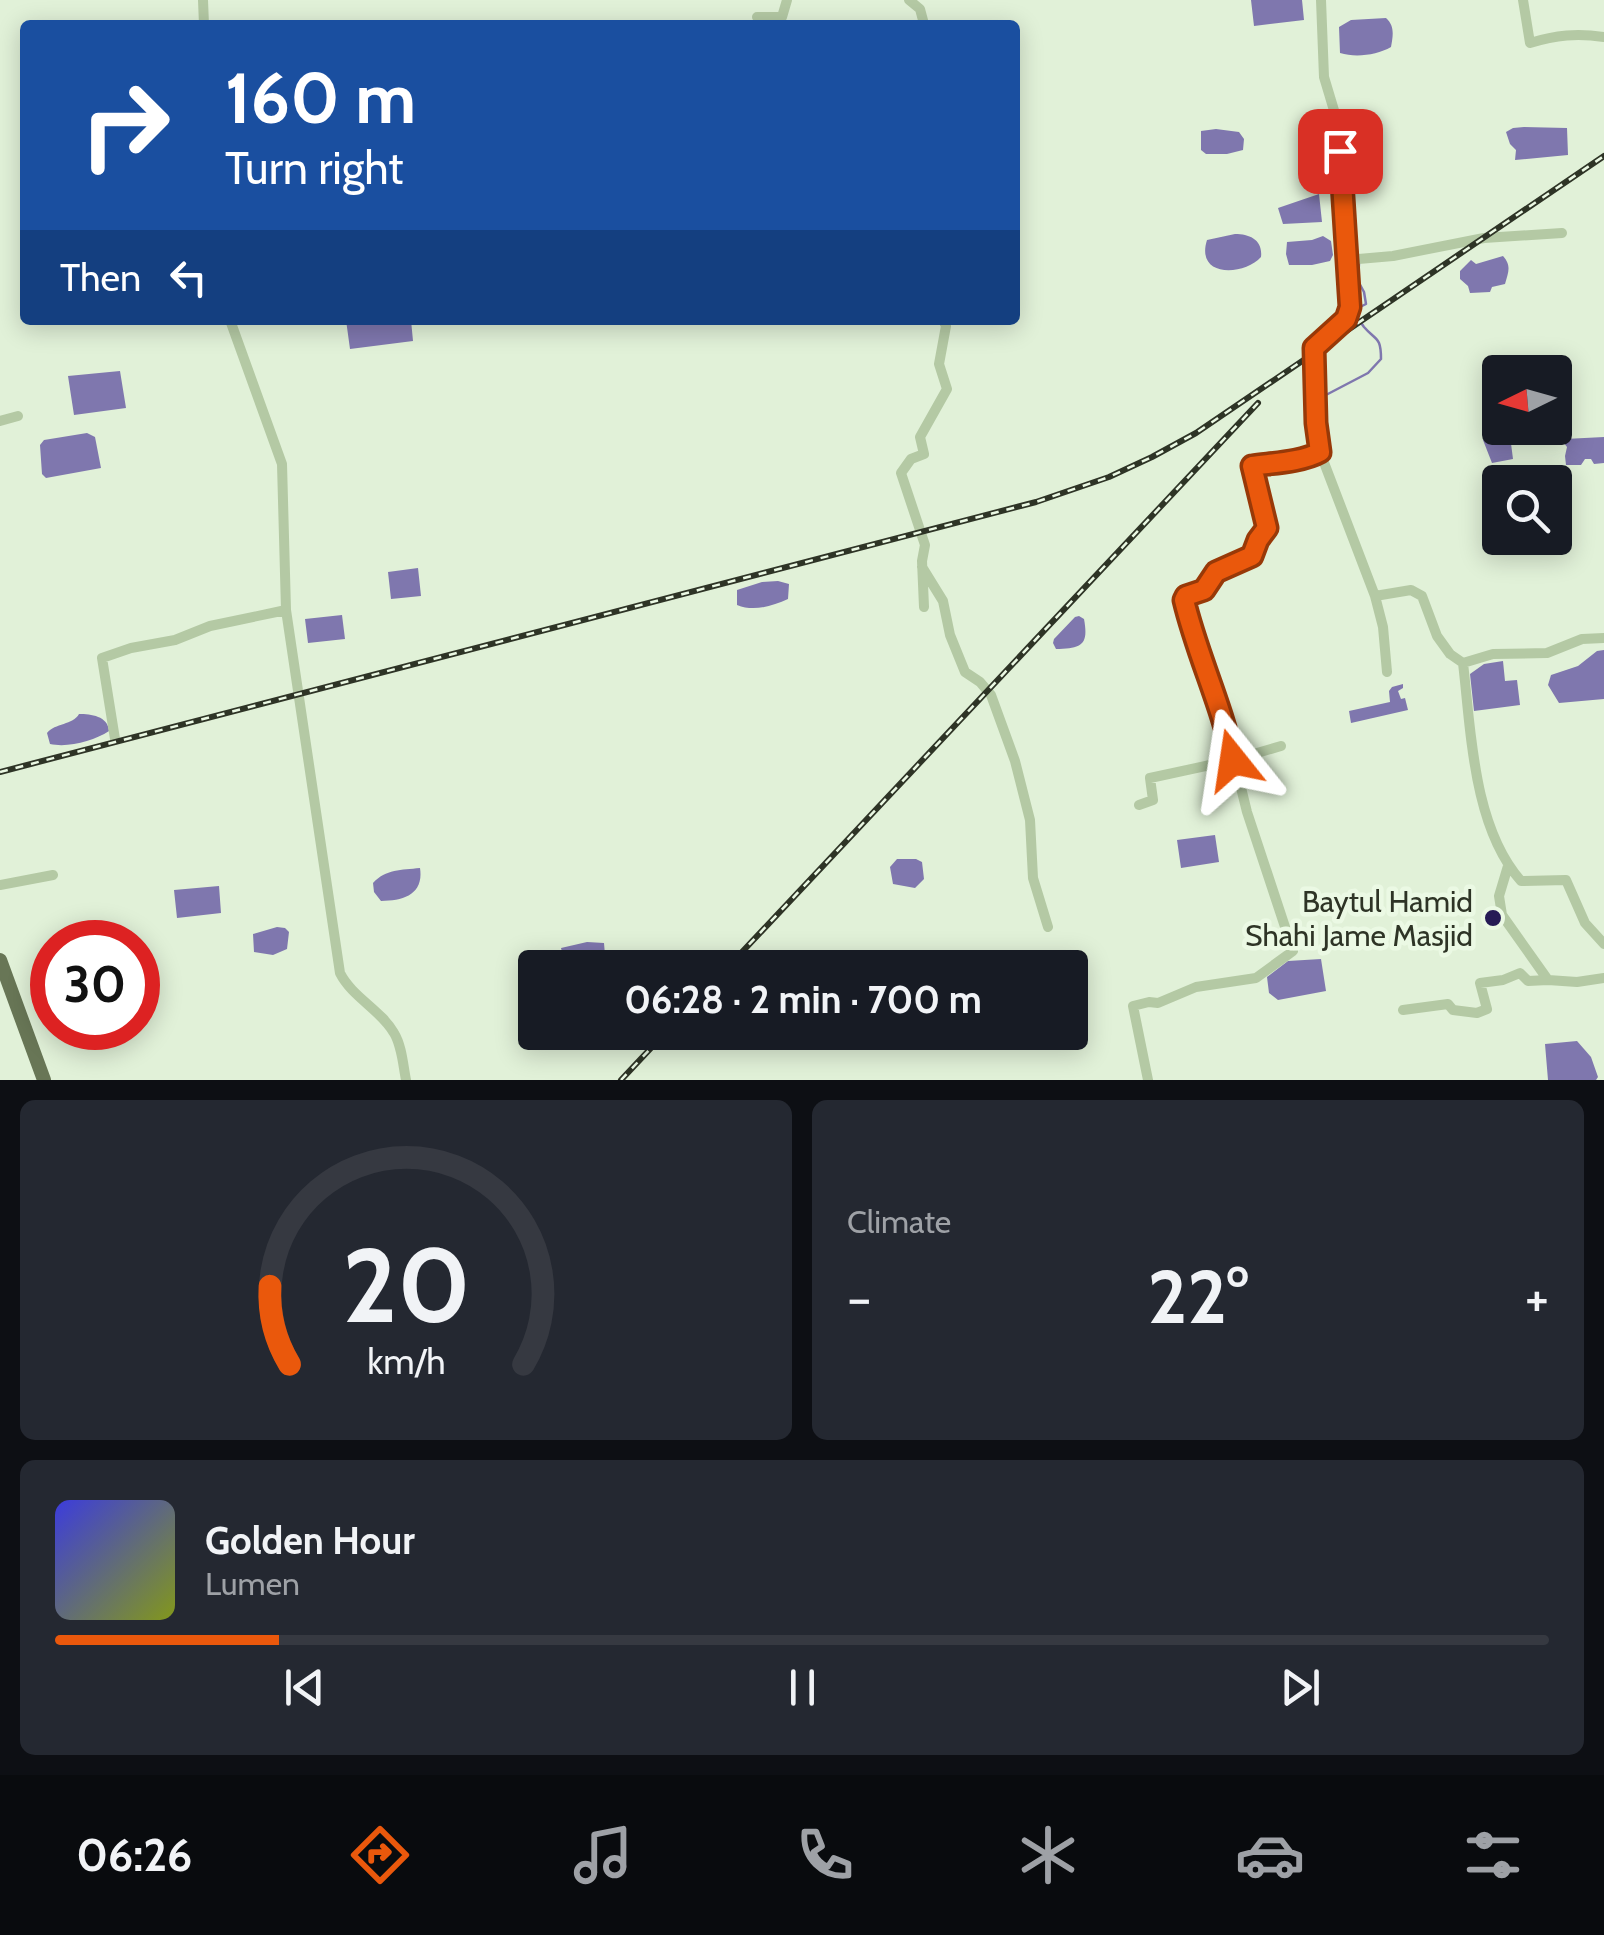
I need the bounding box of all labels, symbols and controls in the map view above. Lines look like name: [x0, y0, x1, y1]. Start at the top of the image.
text: 160 m: [225, 55, 416, 141]
icon: right: [60, 60, 190, 190]
pin: [1298, 109, 1383, 194]
icon: arrive: [1313, 124, 1368, 179]
text: Turn right: [225, 141, 404, 195]
icon: left: [161, 250, 216, 305]
text: Then: [60, 254, 141, 301]
north arrow: [1482, 355, 1572, 445]
map controls: [1482, 355, 1572, 555]
button: search: [1482, 465, 1572, 555]
position arrow: [1181, 708, 1285, 812]
place label: Baytul Hamid Shahi Jame Masjid: [1245, 883, 1473, 954]
marker: Baytul Hamid Shahi Jame Masjid: [1482, 907, 1504, 929]
speed limit sign: 30: [30, 920, 160, 1050]
text: 06:28 · 2 min · 700 m: [624, 976, 982, 1023]
text: Climate: [847, 1202, 951, 1241]
text: 20: [342, 1222, 470, 1348]
text: 22°: [1147, 1251, 1249, 1342]
text: −: [847, 1264, 871, 1331]
text: +: [1525, 1264, 1549, 1331]
text: km/h: [367, 1340, 445, 1383]
text: Golden Hour: [205, 1517, 415, 1564]
text: Lumen: [205, 1564, 300, 1603]
icon: previous: [277, 1660, 332, 1715]
icon: pause: [775, 1660, 830, 1715]
icon: next: [1273, 1660, 1328, 1715]
icon: directions: [345, 1820, 415, 1890]
icon: music: [568, 1820, 638, 1890]
icon: phone: [790, 1820, 860, 1890]
icon: climate: [1013, 1820, 1083, 1890]
icon: car: [1235, 1820, 1305, 1890]
icon: filters: [1458, 1820, 1528, 1890]
text: 06:26: [76, 1828, 192, 1882]

